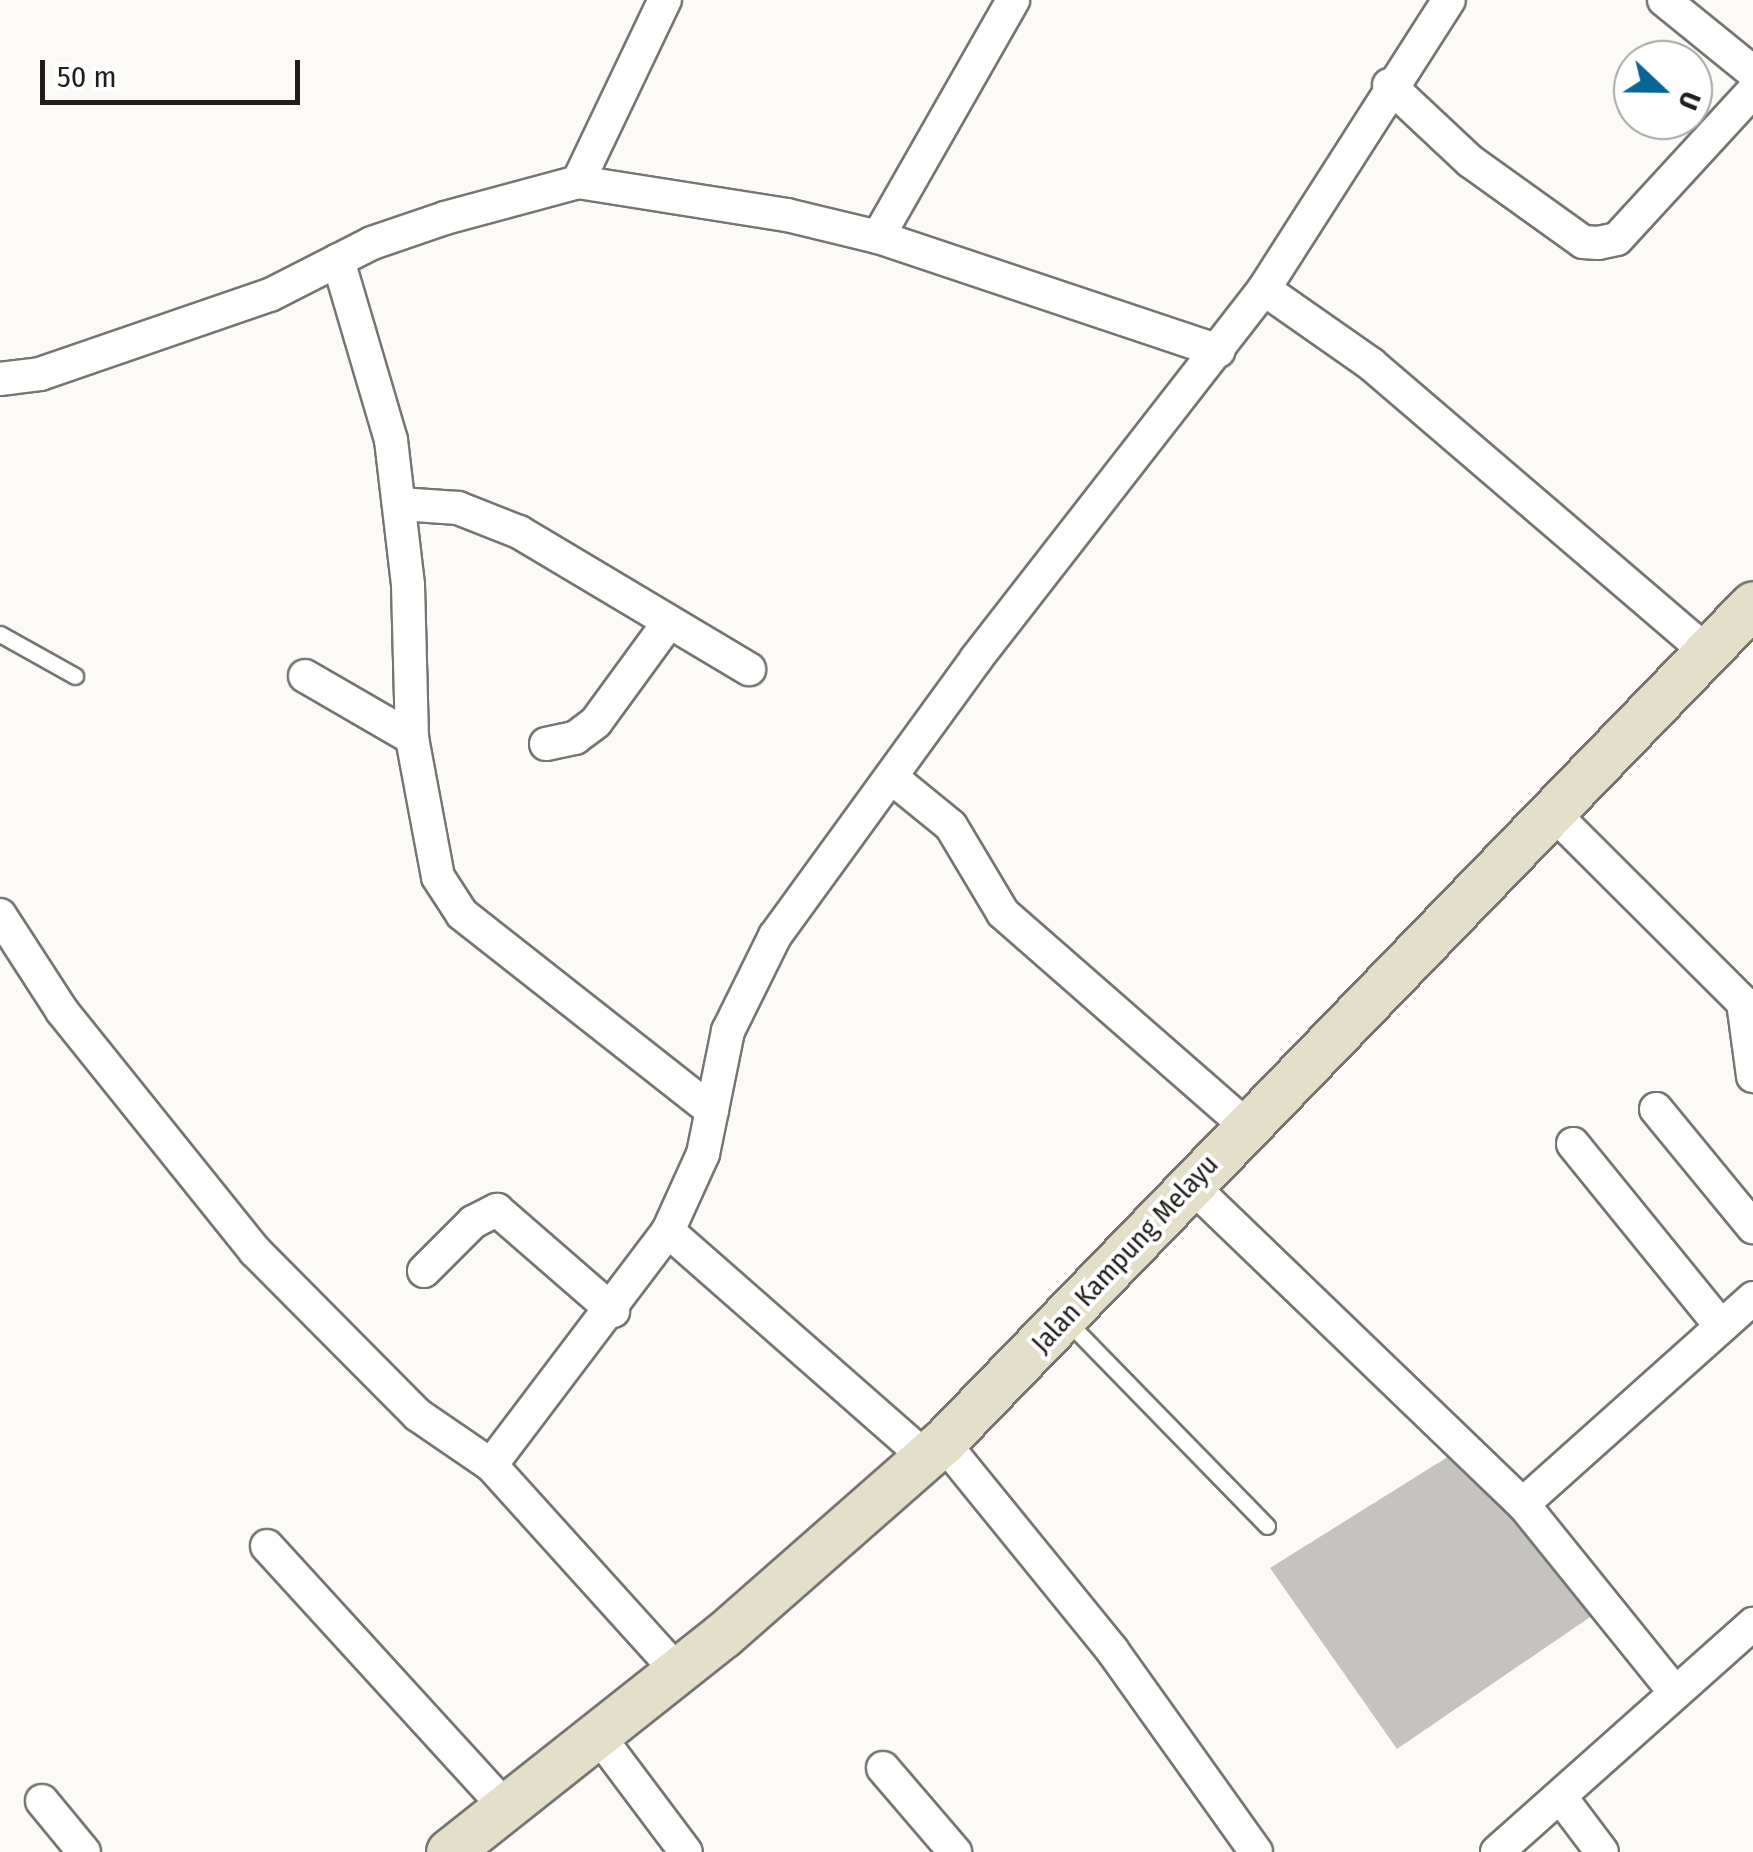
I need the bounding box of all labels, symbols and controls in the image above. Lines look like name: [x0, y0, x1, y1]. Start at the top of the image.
scale bar: [45, 40, 305, 102]
north arrow: [1613, 40, 1713, 140]
text: 50 m: [57, 59, 117, 95]
text: U: [1671, 87, 1708, 114]
street label: Jalan Kampung Melayu: [1024, 1148, 1226, 1360]

